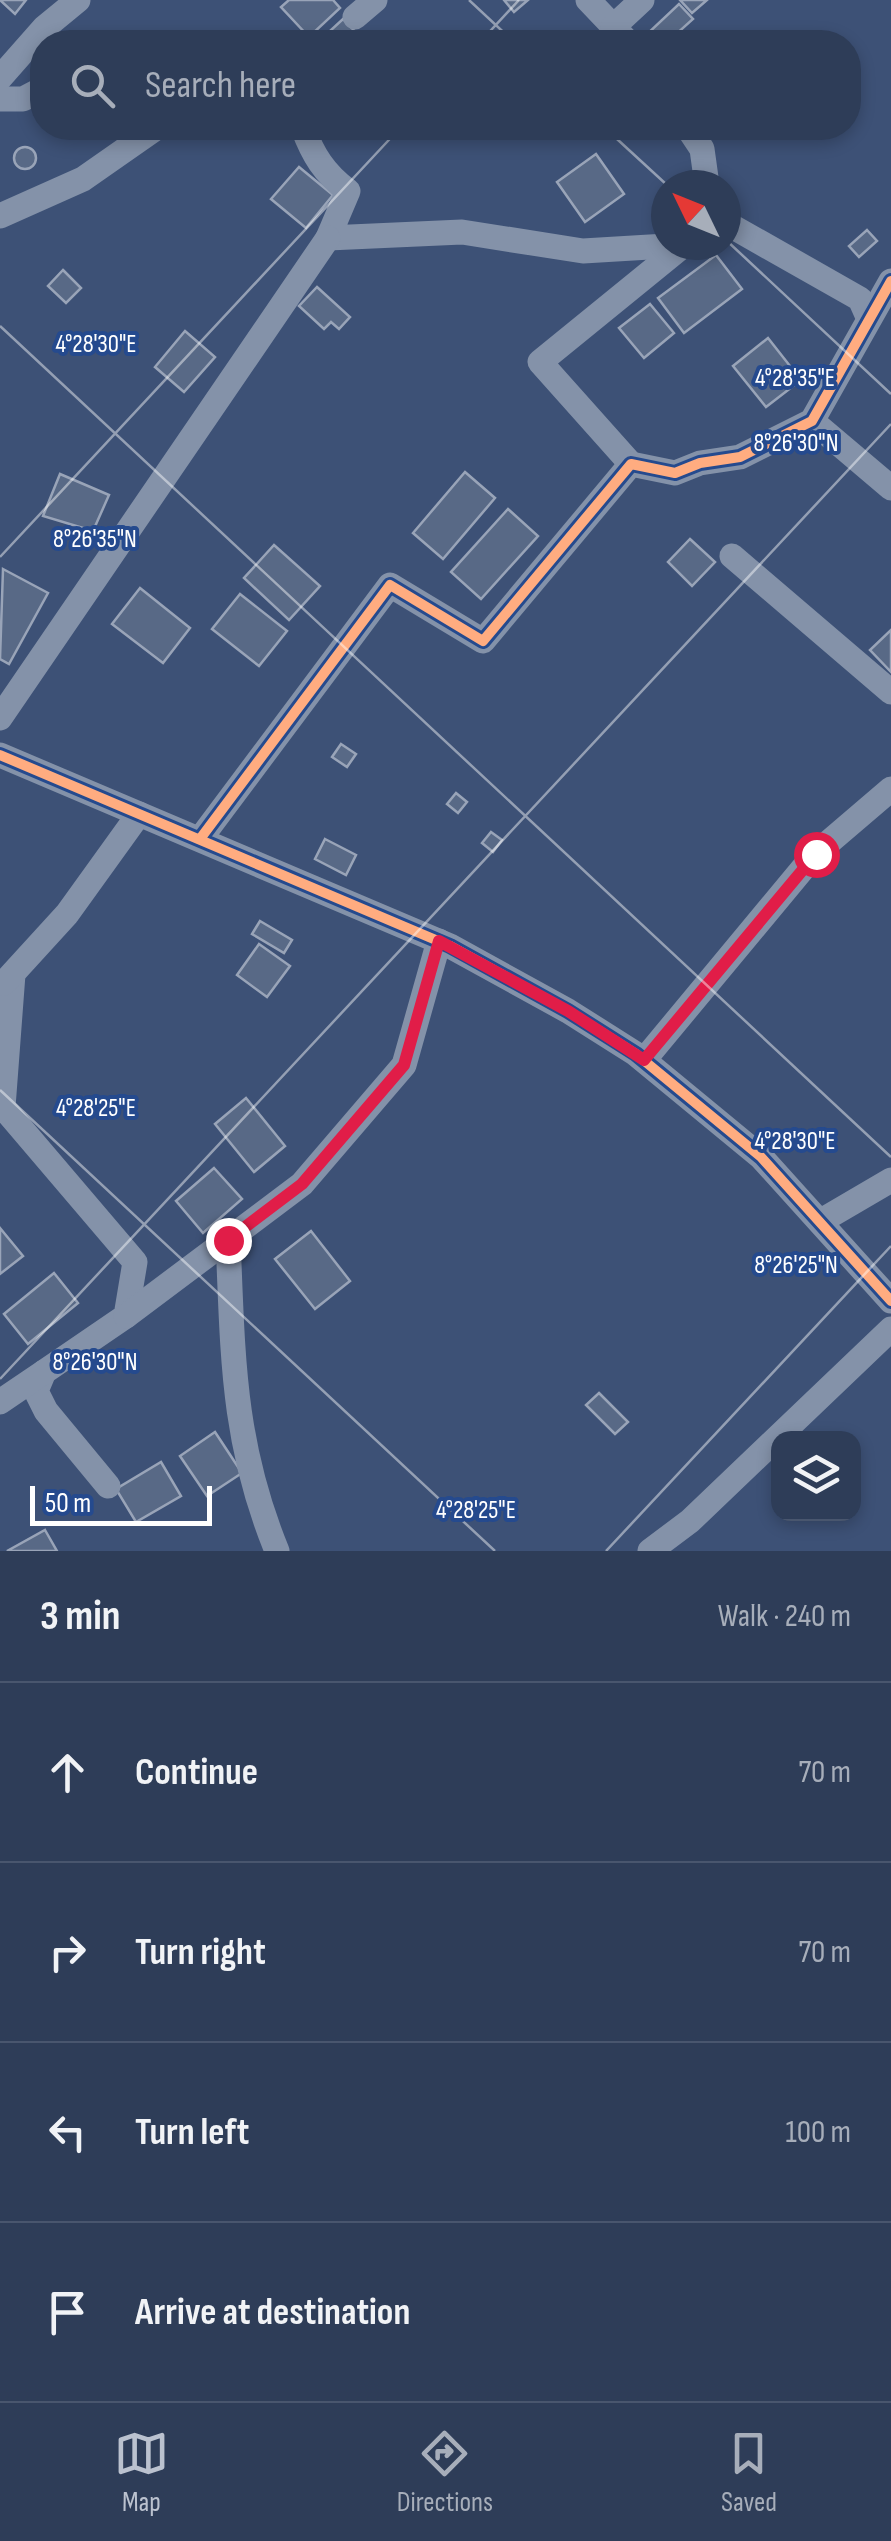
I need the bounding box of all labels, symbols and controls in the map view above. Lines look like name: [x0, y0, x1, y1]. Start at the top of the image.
search box: [30, 30, 861, 140]
icon: search: [65, 58, 120, 113]
text: Search here: [145, 63, 296, 108]
north arrow: [651, 170, 741, 260]
text: 4°28'30"E: [55, 329, 137, 360]
text: 4°28'35"E: [755, 363, 835, 394]
text: 8°26'30"N: [754, 428, 838, 459]
text: 8°26'35"N: [53, 524, 137, 555]
route start: [794, 832, 840, 878]
text: 4°28'25"E: [56, 1093, 136, 1124]
text: 4°28'30"E: [754, 1126, 836, 1157]
route end: [206, 1218, 252, 1264]
text: 8°26'25"N: [754, 1250, 838, 1281]
text: 8°26'30"N: [53, 1347, 137, 1378]
map controls: [771, 1431, 861, 1521]
button: layers: [771, 1431, 861, 1521]
scale bar: [30, 1481, 212, 1526]
text: 50 m: [45, 1487, 91, 1520]
text: 4°28'25"E: [436, 1495, 516, 1526]
text: 3 min: [40, 1591, 120, 1642]
text: Walk · 240 m: [718, 1597, 851, 1636]
icon: ahead: [40, 1745, 95, 1800]
text: Continue: [135, 1750, 258, 1795]
text: 70 m: [798, 1753, 851, 1792]
icon: right: [40, 1925, 95, 1980]
text: Turn right: [135, 1930, 266, 1975]
text: 70 m: [798, 1933, 851, 1972]
icon: left: [40, 2105, 95, 2160]
text: Turn left: [135, 2110, 249, 2155]
text: 100 m: [786, 2113, 851, 2152]
icon: arrive: [40, 2285, 95, 2340]
text: Arrive at destination: [135, 2290, 410, 2335]
tab: Map: [114, 2426, 169, 2519]
tab: Directions: [397, 2426, 493, 2519]
tab: Saved: [721, 2426, 777, 2519]

